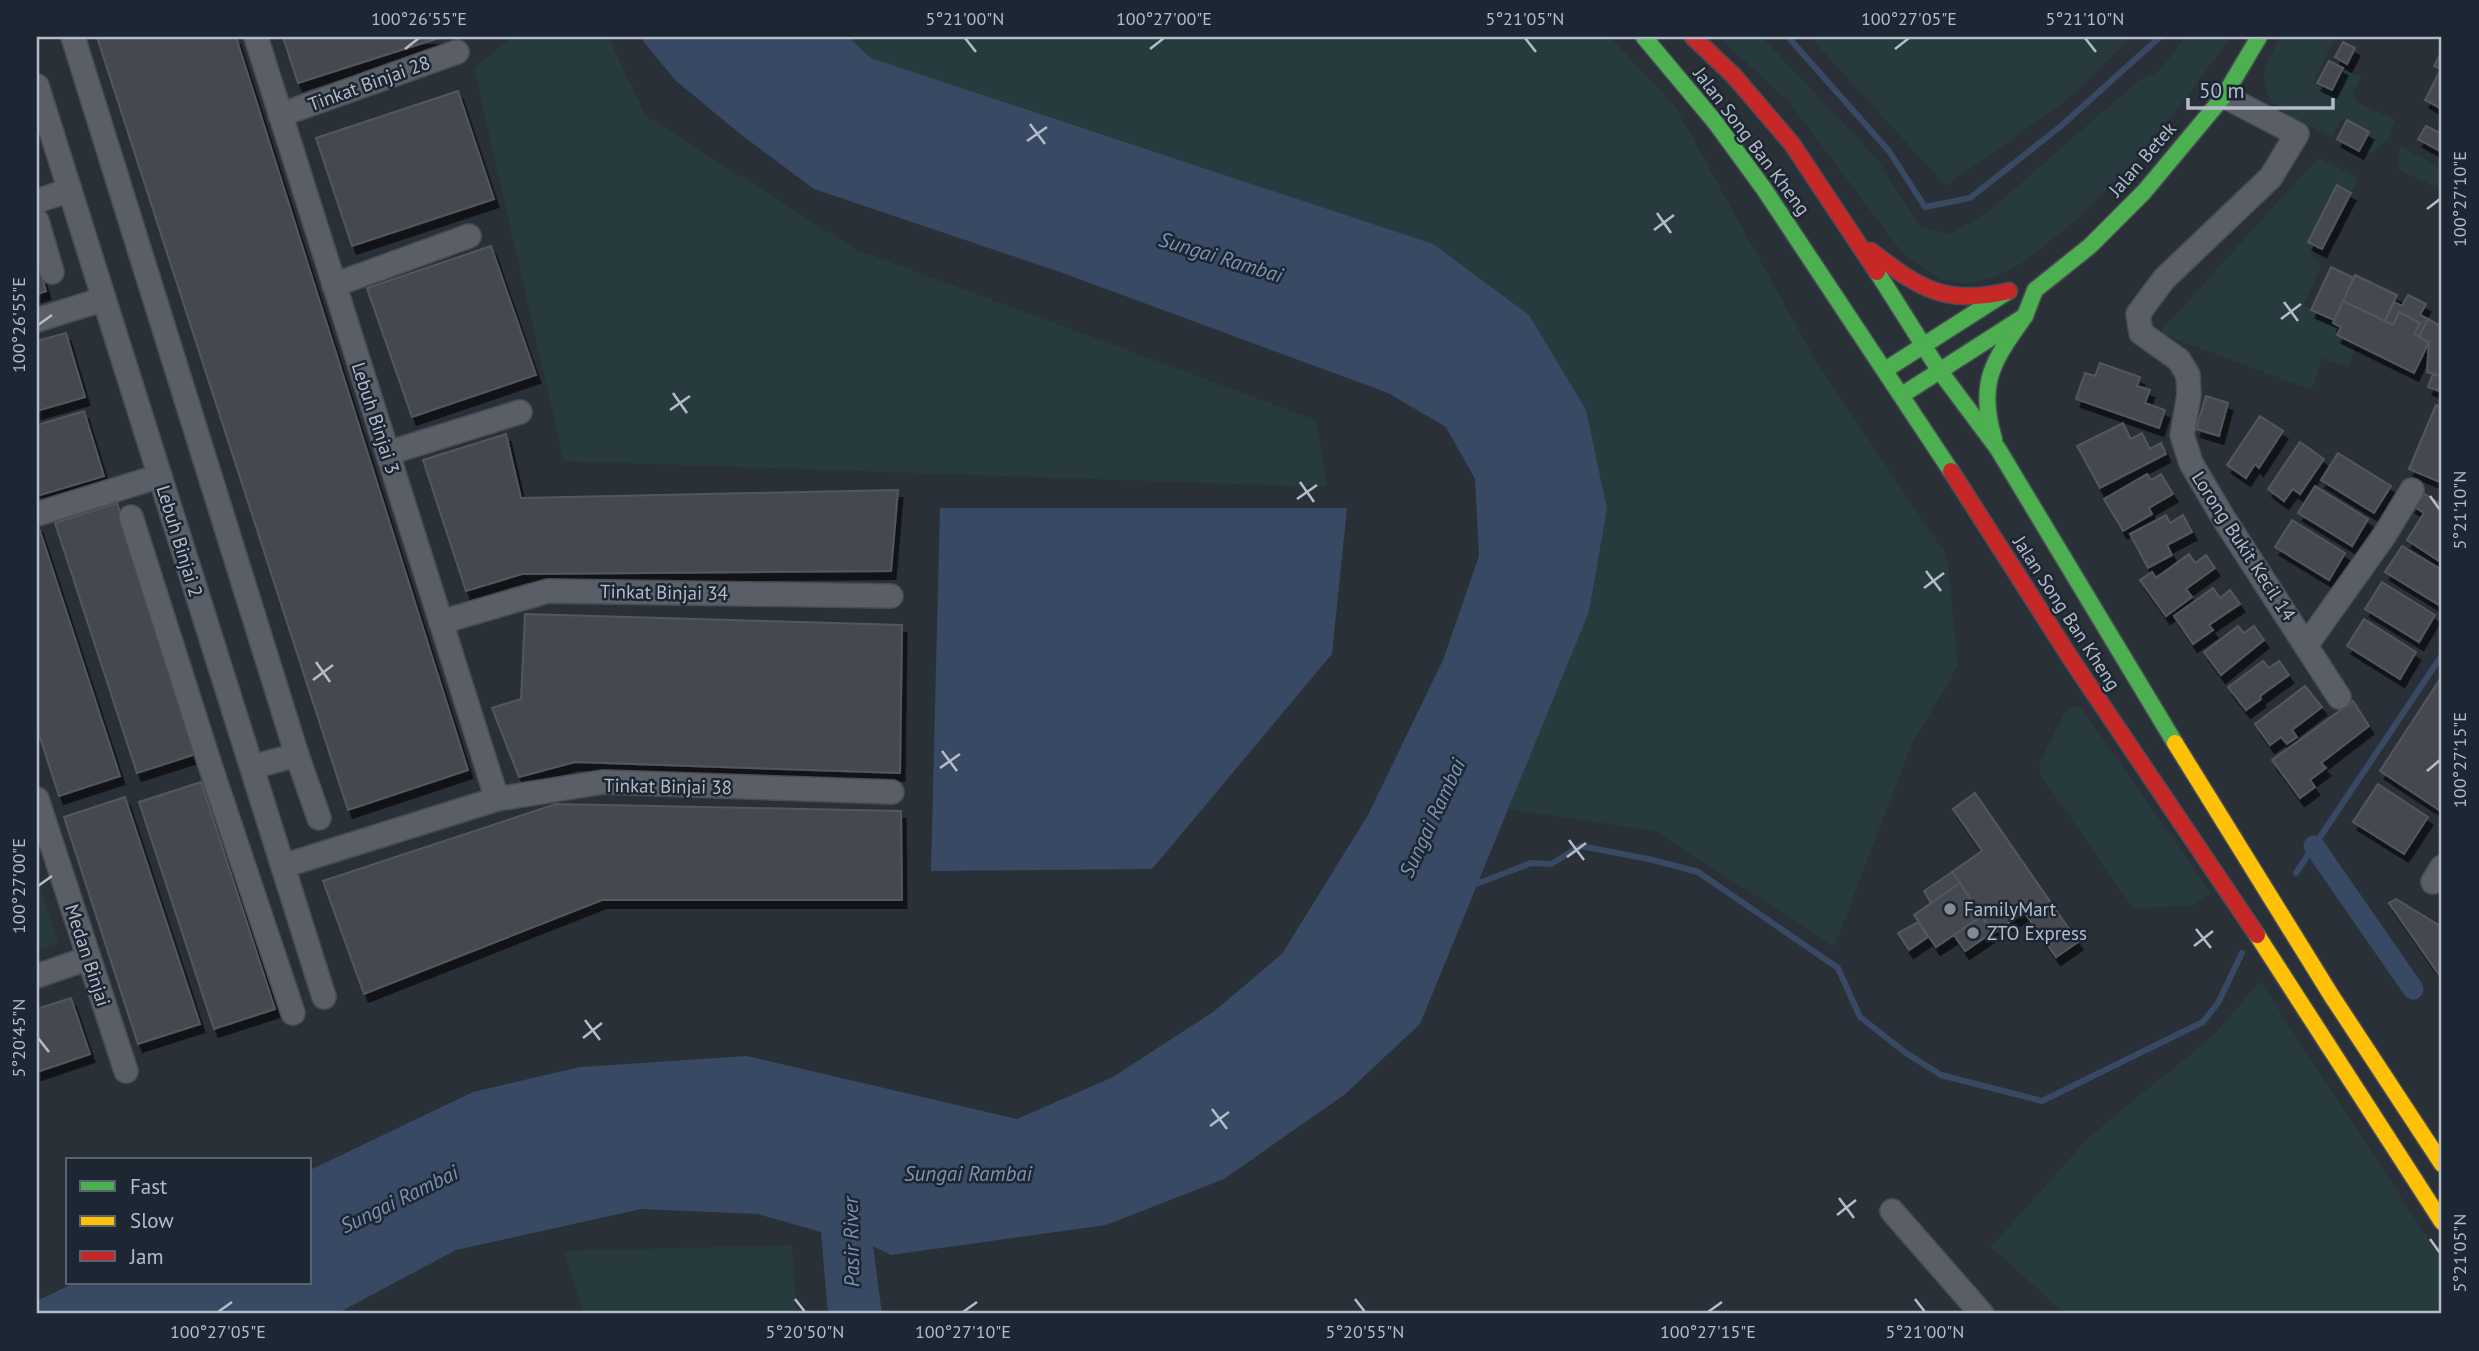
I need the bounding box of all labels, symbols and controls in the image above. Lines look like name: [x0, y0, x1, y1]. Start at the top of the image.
text: 100°26'55"E: [371, 7, 467, 30]
text: 5°21'00"N: [926, 7, 1004, 30]
text: 100°27'00"E: [1116, 7, 1212, 30]
text: 5°21'05"N: [1486, 7, 1564, 30]
text: 100°27'05"E: [1861, 7, 1957, 30]
text: 5°21'10"N: [2046, 7, 2124, 30]
street label: Tinkat Binjai 28: [305, 50, 433, 116]
street label: Jalan Song Ban Kheng: [1688, 61, 1816, 220]
scale bar: [2188, 66, 2334, 110]
text: 50 m: [2199, 77, 2245, 104]
street label: Jalan Betek: [2102, 117, 2181, 202]
text: 100°27'10"E: [2448, 151, 2471, 247]
water label: Sungai Rambai: [1156, 225, 1287, 289]
text: 100°26'55"E: [7, 277, 30, 373]
street label: Lebuh Binjai 3: [347, 359, 405, 477]
street label: Lorong Bukit Kecil 14: [2187, 467, 2301, 625]
text: 5°21'10"N: [2448, 471, 2471, 549]
street label: Lebuh Binjai 2: [152, 482, 208, 600]
street label: Jalan Song Ban Kheng: [2007, 530, 2126, 695]
street label: Tinkat Binjai 34: [600, 579, 728, 605]
text: 100°27'15"E: [2448, 712, 2471, 808]
water label: Sungai Rambai: [1393, 754, 1472, 882]
street label: Tinkat Binjai 38: [604, 773, 732, 799]
text: 100°27'00"E: [7, 838, 30, 934]
place label: FamilyMart: [1964, 897, 2057, 921]
street label: Medan Binjai: [60, 901, 116, 1009]
marker: FamilyMart: [1942, 901, 1958, 917]
place label: ZTO Express: [1987, 921, 2087, 945]
marker: ZTO Express: [1965, 925, 1981, 941]
text: 5°20'45"N: [7, 999, 30, 1077]
legend: [66, 1158, 312, 1284]
water label: Sungai Rambai: [336, 1159, 463, 1239]
water label: Sungai Rambai: [904, 1160, 1033, 1187]
text: Fast: [130, 1173, 167, 1200]
water label: Pasir River: [837, 1195, 865, 1287]
text: Slow: [130, 1207, 174, 1234]
text: 5°21'05"N: [2448, 1214, 2471, 1292]
text: Jam: [129, 1243, 164, 1270]
text: 100°27'05"E: [170, 1320, 266, 1343]
text: 5°20'50"N: [766, 1320, 844, 1343]
text: 100°27'10"E: [915, 1320, 1011, 1343]
text: 5°20'55"N: [1326, 1320, 1404, 1343]
text: 100°27'15"E: [1660, 1320, 1756, 1343]
text: 5°21'00"N: [1886, 1320, 1964, 1343]

